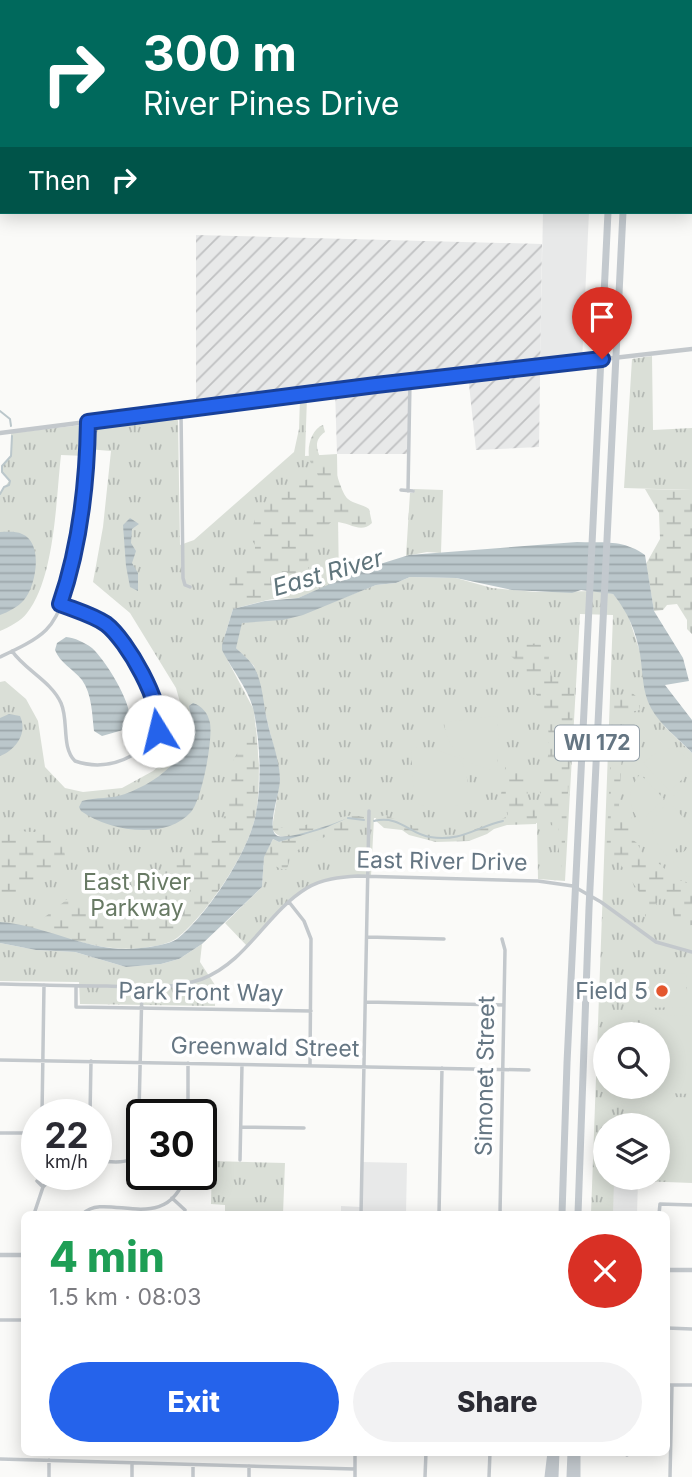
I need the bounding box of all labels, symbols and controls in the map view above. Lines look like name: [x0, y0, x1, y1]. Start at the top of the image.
text: 300 m: [143, 24, 297, 83]
icon: right: [28, 28, 119, 119]
text: River Pines Drive: [143, 84, 399, 123]
icon: right: [105, 161, 143, 199]
text: Then: [28, 165, 91, 196]
pin: [572, 287, 632, 359]
icon: arrive: [583, 298, 621, 336]
water label: East River: [269, 543, 387, 602]
position arrow: [121, 694, 195, 768]
road number: WI 172: [555, 726, 639, 760]
street label: East River Drive: [356, 846, 528, 876]
park label: East River Parkway: [83, 868, 191, 922]
street label: Park Front Way: [118, 977, 284, 1007]
place label: Field 5: [575, 977, 648, 1005]
marker: Field 5: [654, 983, 670, 999]
street label: Simonet Street: [470, 995, 500, 1156]
map controls: [593, 1022, 670, 1190]
button: search: [593, 1022, 670, 1099]
street label: Greenwald Street: [170, 1031, 360, 1063]
speed limit sign: 30: [126, 1099, 217, 1190]
button: layers: [593, 1113, 670, 1190]
text: 22: [44, 1114, 89, 1156]
text: km/h: [45, 1151, 88, 1172]
text: 4 min: [49, 1231, 165, 1282]
button: close: [568, 1234, 642, 1308]
text: 1.5 km · 08:03: [49, 1283, 202, 1311]
button: Exit: [49, 1362, 339, 1442]
button: Share: [353, 1362, 642, 1442]

